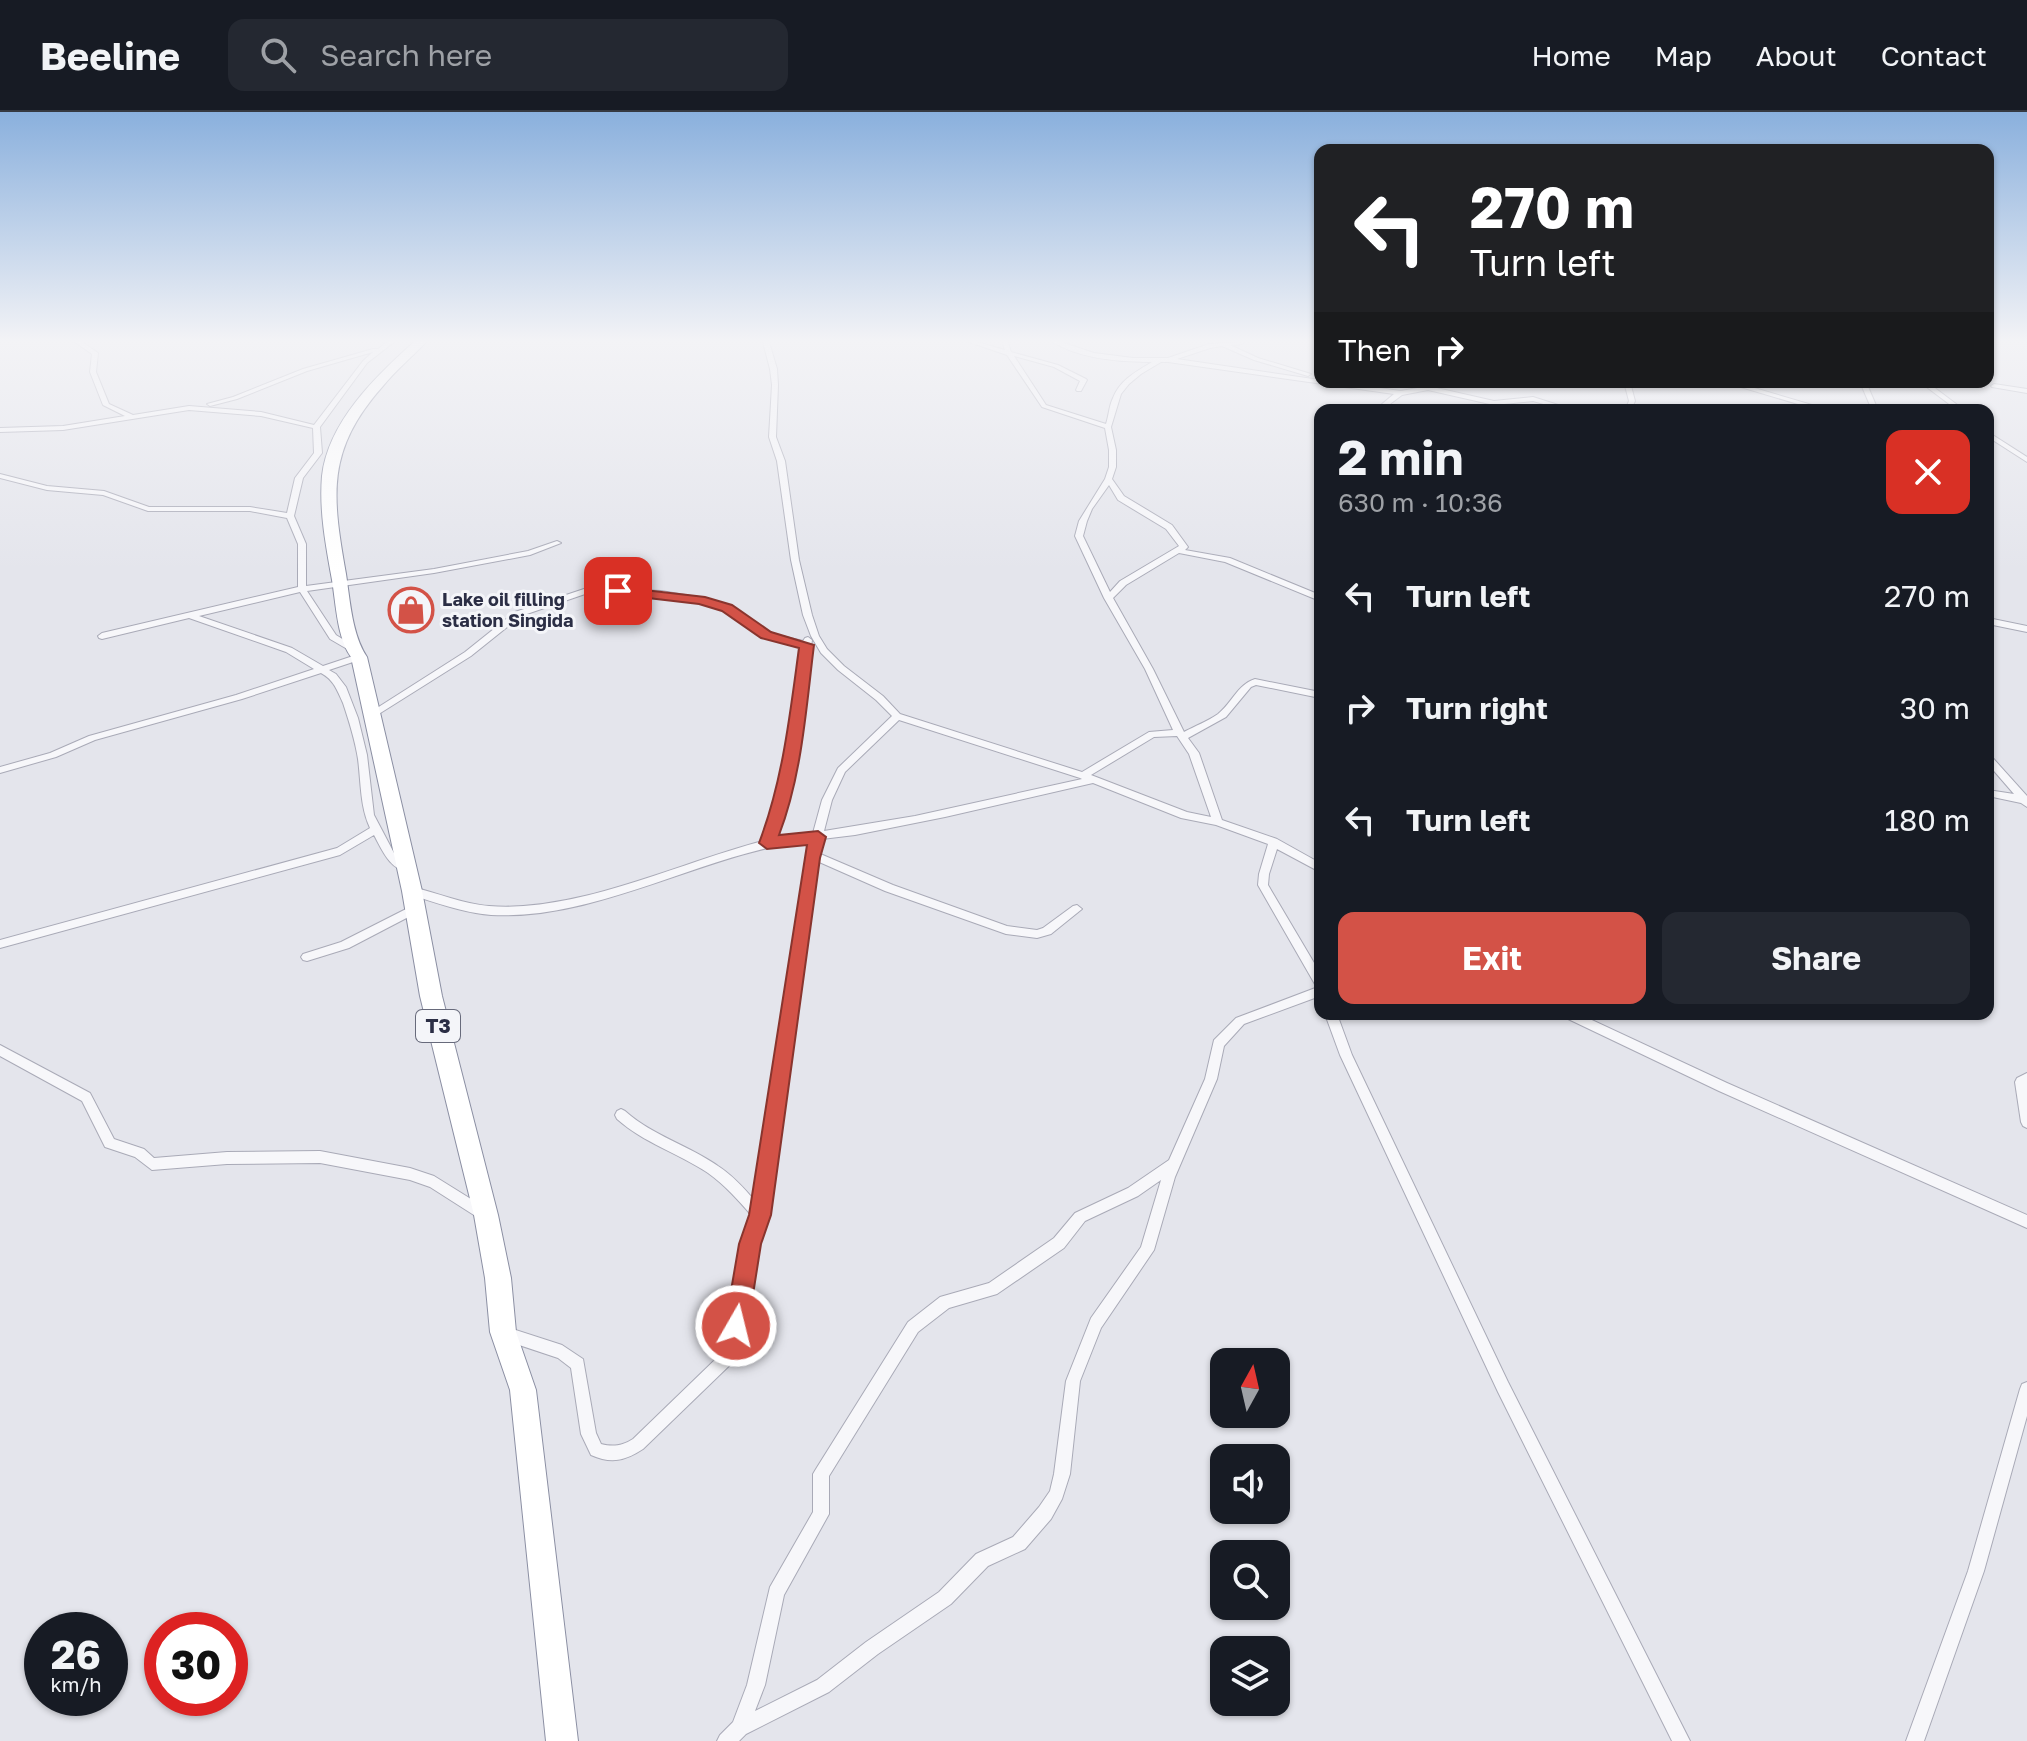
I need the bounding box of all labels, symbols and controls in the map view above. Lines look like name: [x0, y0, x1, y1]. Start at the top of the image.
search box: [228, 19, 788, 91]
text: Beeline: [40, 33, 180, 78]
icon: search: [256, 33, 300, 77]
text: Search here: [320, 37, 492, 73]
text: Home: [1532, 39, 1611, 72]
text: Map: [1655, 39, 1712, 72]
text: About: [1756, 39, 1837, 72]
text: Contact: [1881, 39, 1987, 72]
text: 270 m: [1470, 173, 1634, 240]
icon: left: [1338, 176, 1442, 280]
text: Turn left: [1470, 241, 1616, 284]
icon: right: [1427, 328, 1471, 372]
text: Then: [1338, 332, 1411, 368]
text: 2 min: [1338, 428, 1463, 486]
button: close: [1886, 430, 1970, 514]
text: 630 m · 10:36: [1338, 487, 1503, 518]
pin: [584, 557, 652, 625]
icon: arrive: [596, 569, 640, 613]
icon: left: [1338, 574, 1382, 618]
text: Turn left: [1406, 578, 1531, 614]
text: 270 m: [1884, 578, 1970, 614]
shop icon: Lake oil filling station Singida: [387, 586, 435, 634]
place label: Lake oil filling station Singida: [442, 588, 573, 631]
icon: right: [1338, 686, 1382, 730]
text: Turn right: [1406, 690, 1548, 726]
text: 30 m: [1900, 690, 1970, 726]
icon: left: [1338, 798, 1382, 842]
text: Turn left: [1406, 802, 1531, 838]
text: 180 m: [1885, 802, 1970, 838]
button: Exit: [1338, 912, 1646, 1004]
button: Share: [1662, 912, 1970, 1004]
road number: T3: [416, 1010, 460, 1042]
position arrow: [694, 1284, 778, 1368]
north arrow: [1210, 1348, 1290, 1428]
map controls: [1210, 1348, 1290, 1716]
button: sound: [1210, 1444, 1290, 1524]
button: search: [1210, 1540, 1290, 1620]
speed limit sign: 30: [144, 1612, 248, 1716]
text: 26: [51, 1630, 101, 1678]
button: layers: [1210, 1636, 1290, 1716]
text: km/h: [51, 1672, 101, 1696]

